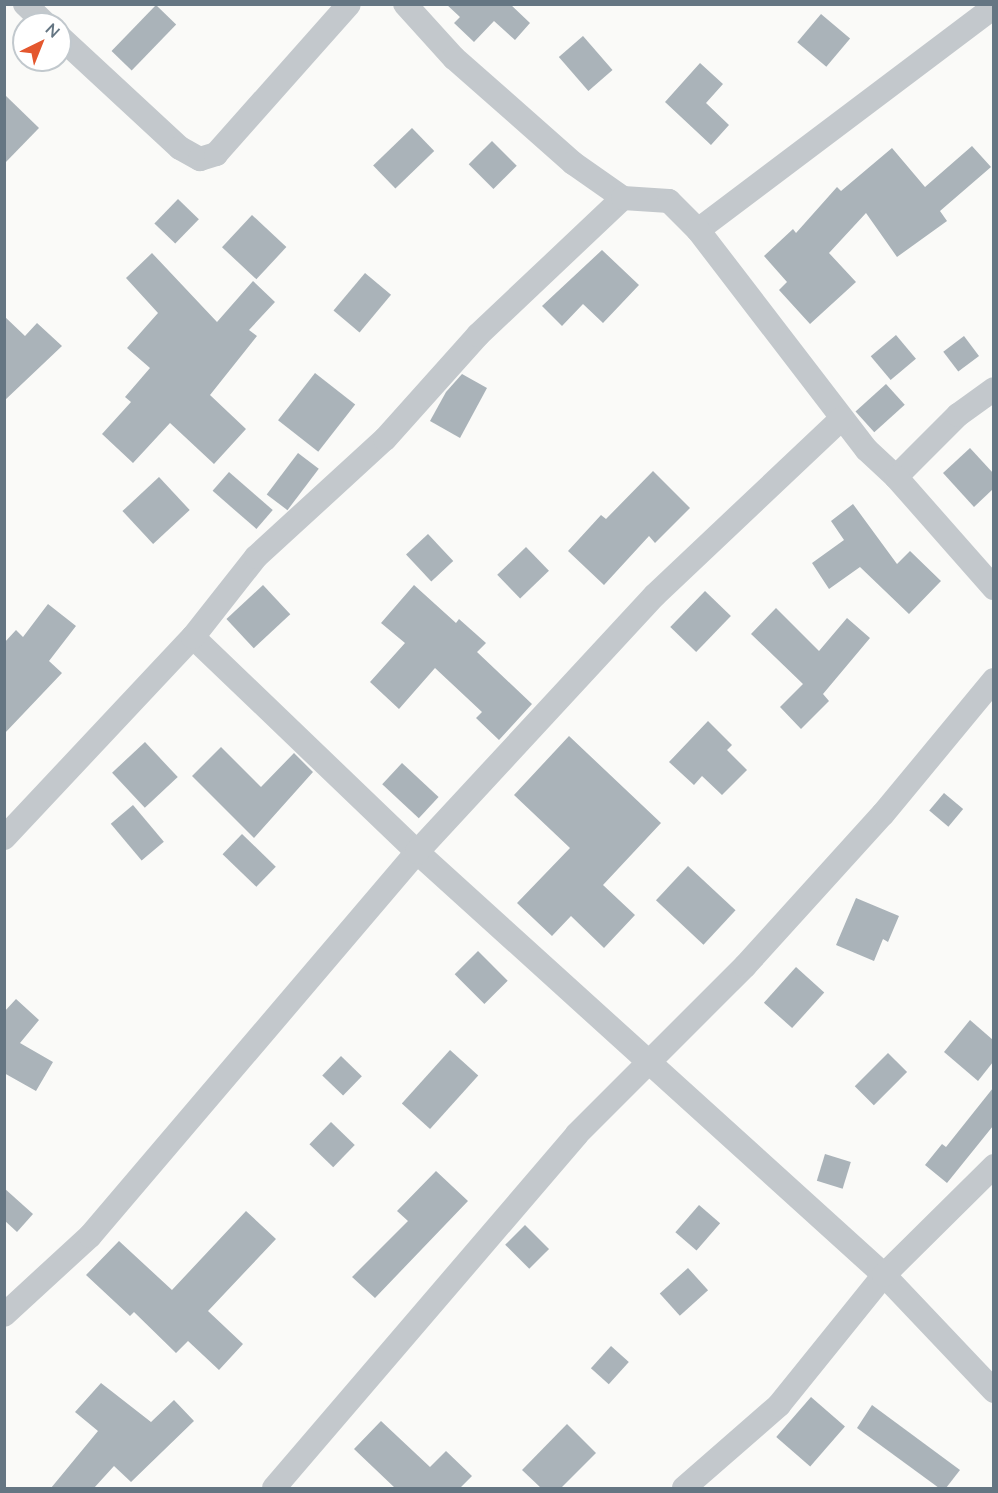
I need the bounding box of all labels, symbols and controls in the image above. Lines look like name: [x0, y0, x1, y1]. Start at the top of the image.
north arrow: [12, 12, 72, 72]
text: N: [42, 19, 64, 41]

